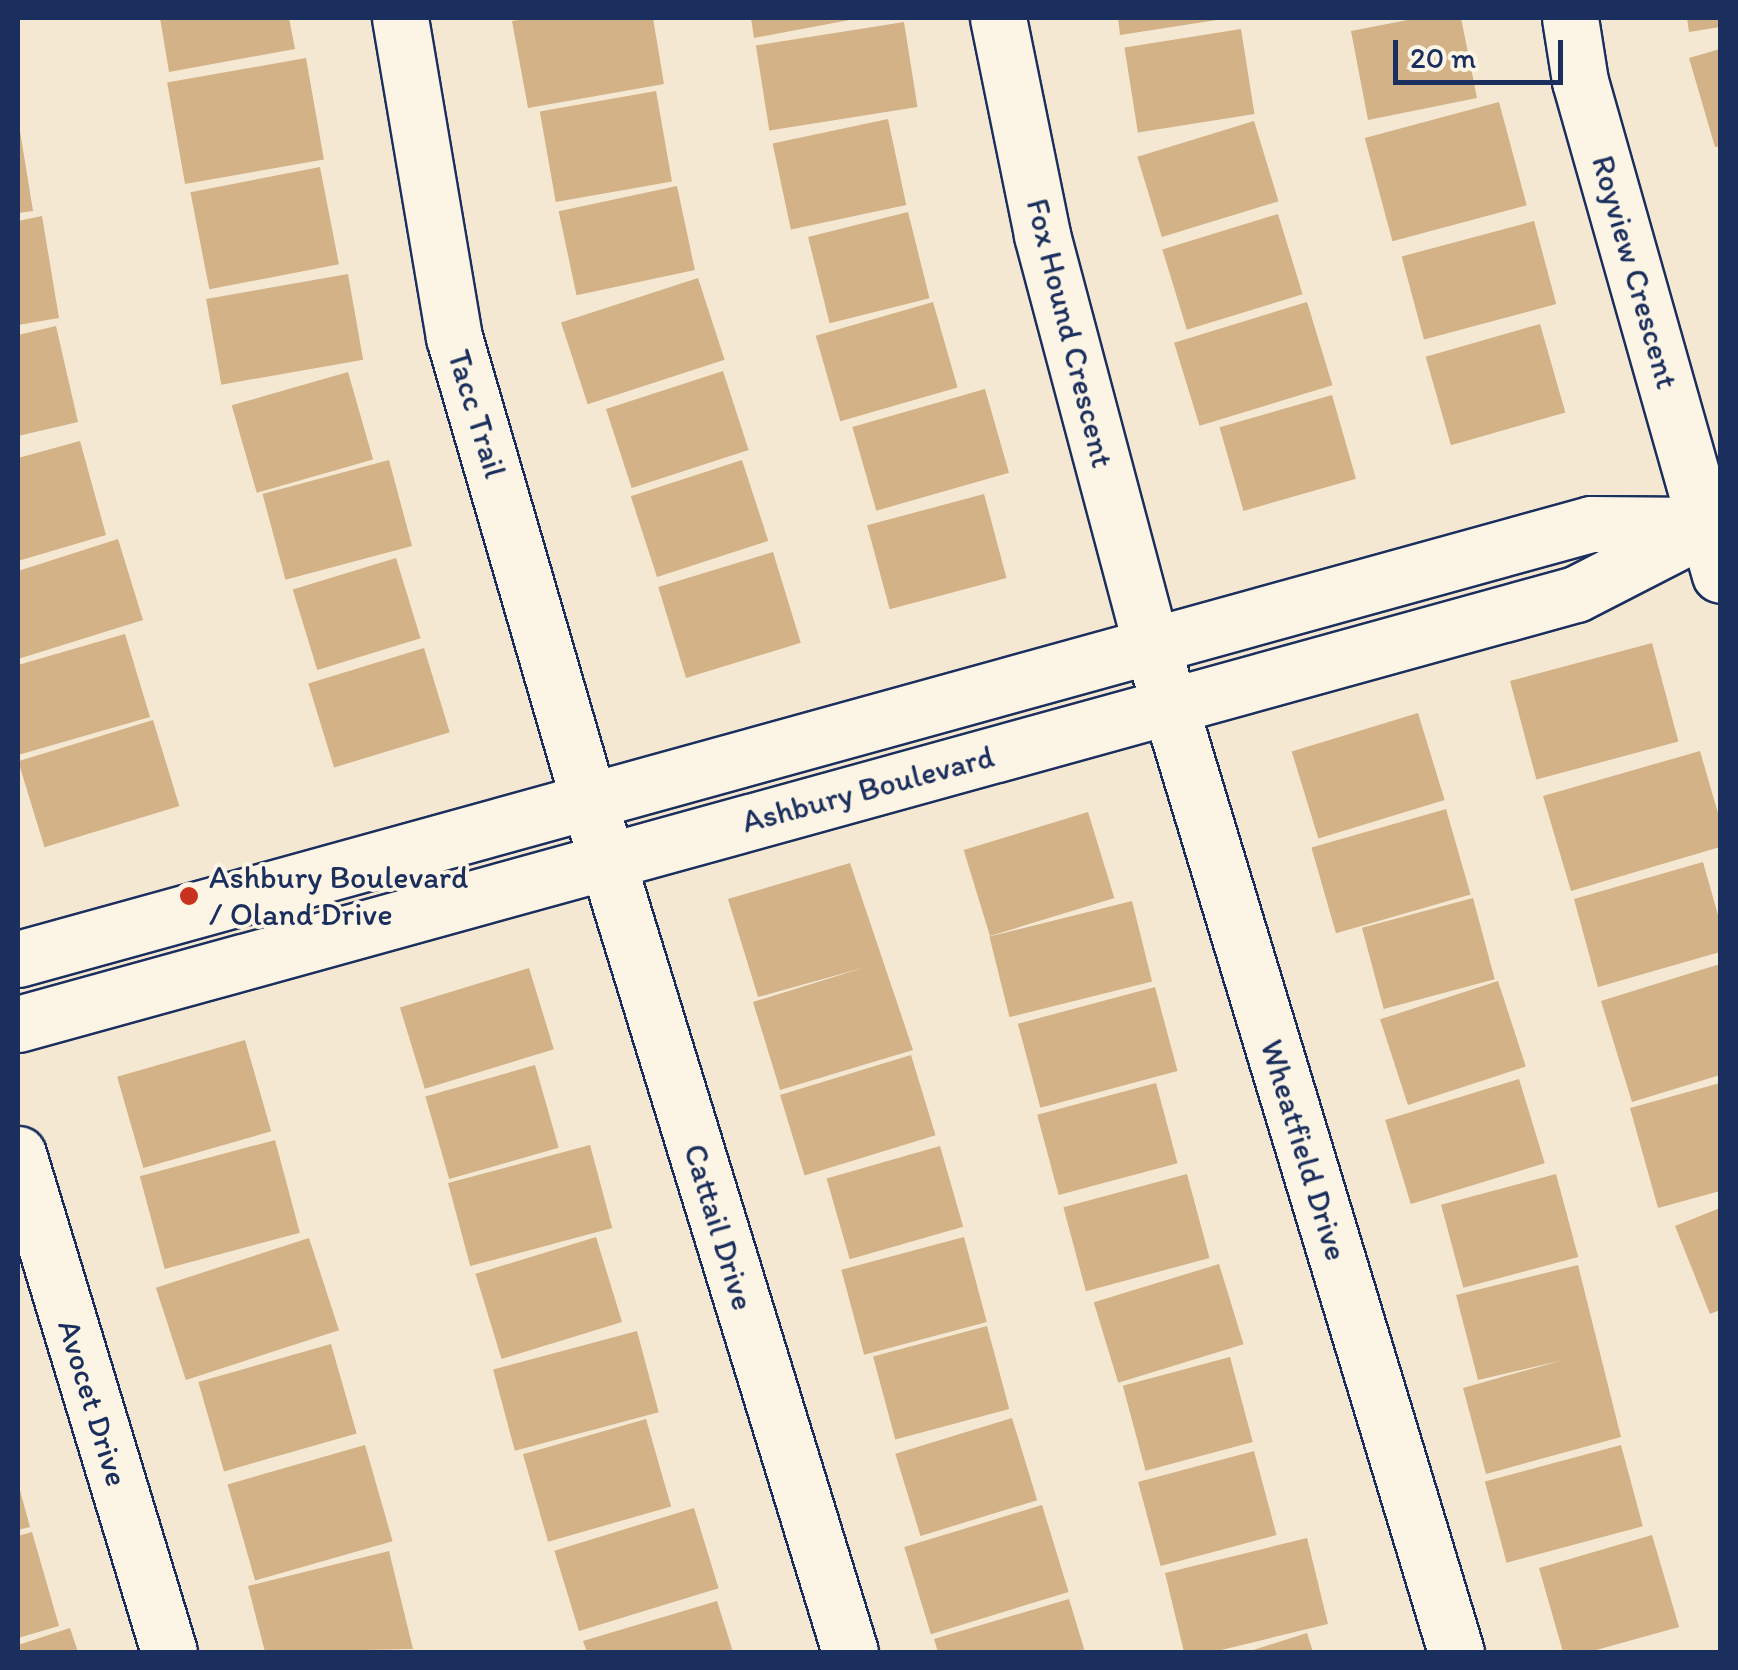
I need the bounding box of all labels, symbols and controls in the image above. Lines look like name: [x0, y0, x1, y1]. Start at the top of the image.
scale bar: [1398, 20, 1568, 82]
text: 20 m: [1410, 39, 1476, 76]
street label: Royview Crescent: [1583, 151, 1687, 393]
street label: Fox Hound Crescent: [1018, 194, 1122, 472]
street label: Tacc Trail: [440, 346, 514, 482]
street label: Ashbury Boulevard: [737, 737, 999, 841]
place label: Ashbury Boulevard / Oland Drive: [209, 859, 470, 934]
marker: Ashbury Boulevard / Oland Drive: [178, 885, 200, 907]
street label: Wheatfield Drive: [1252, 1035, 1356, 1265]
street label: Cattail Drive: [675, 1139, 763, 1315]
street label: Avocet Drive: [49, 1315, 137, 1491]

